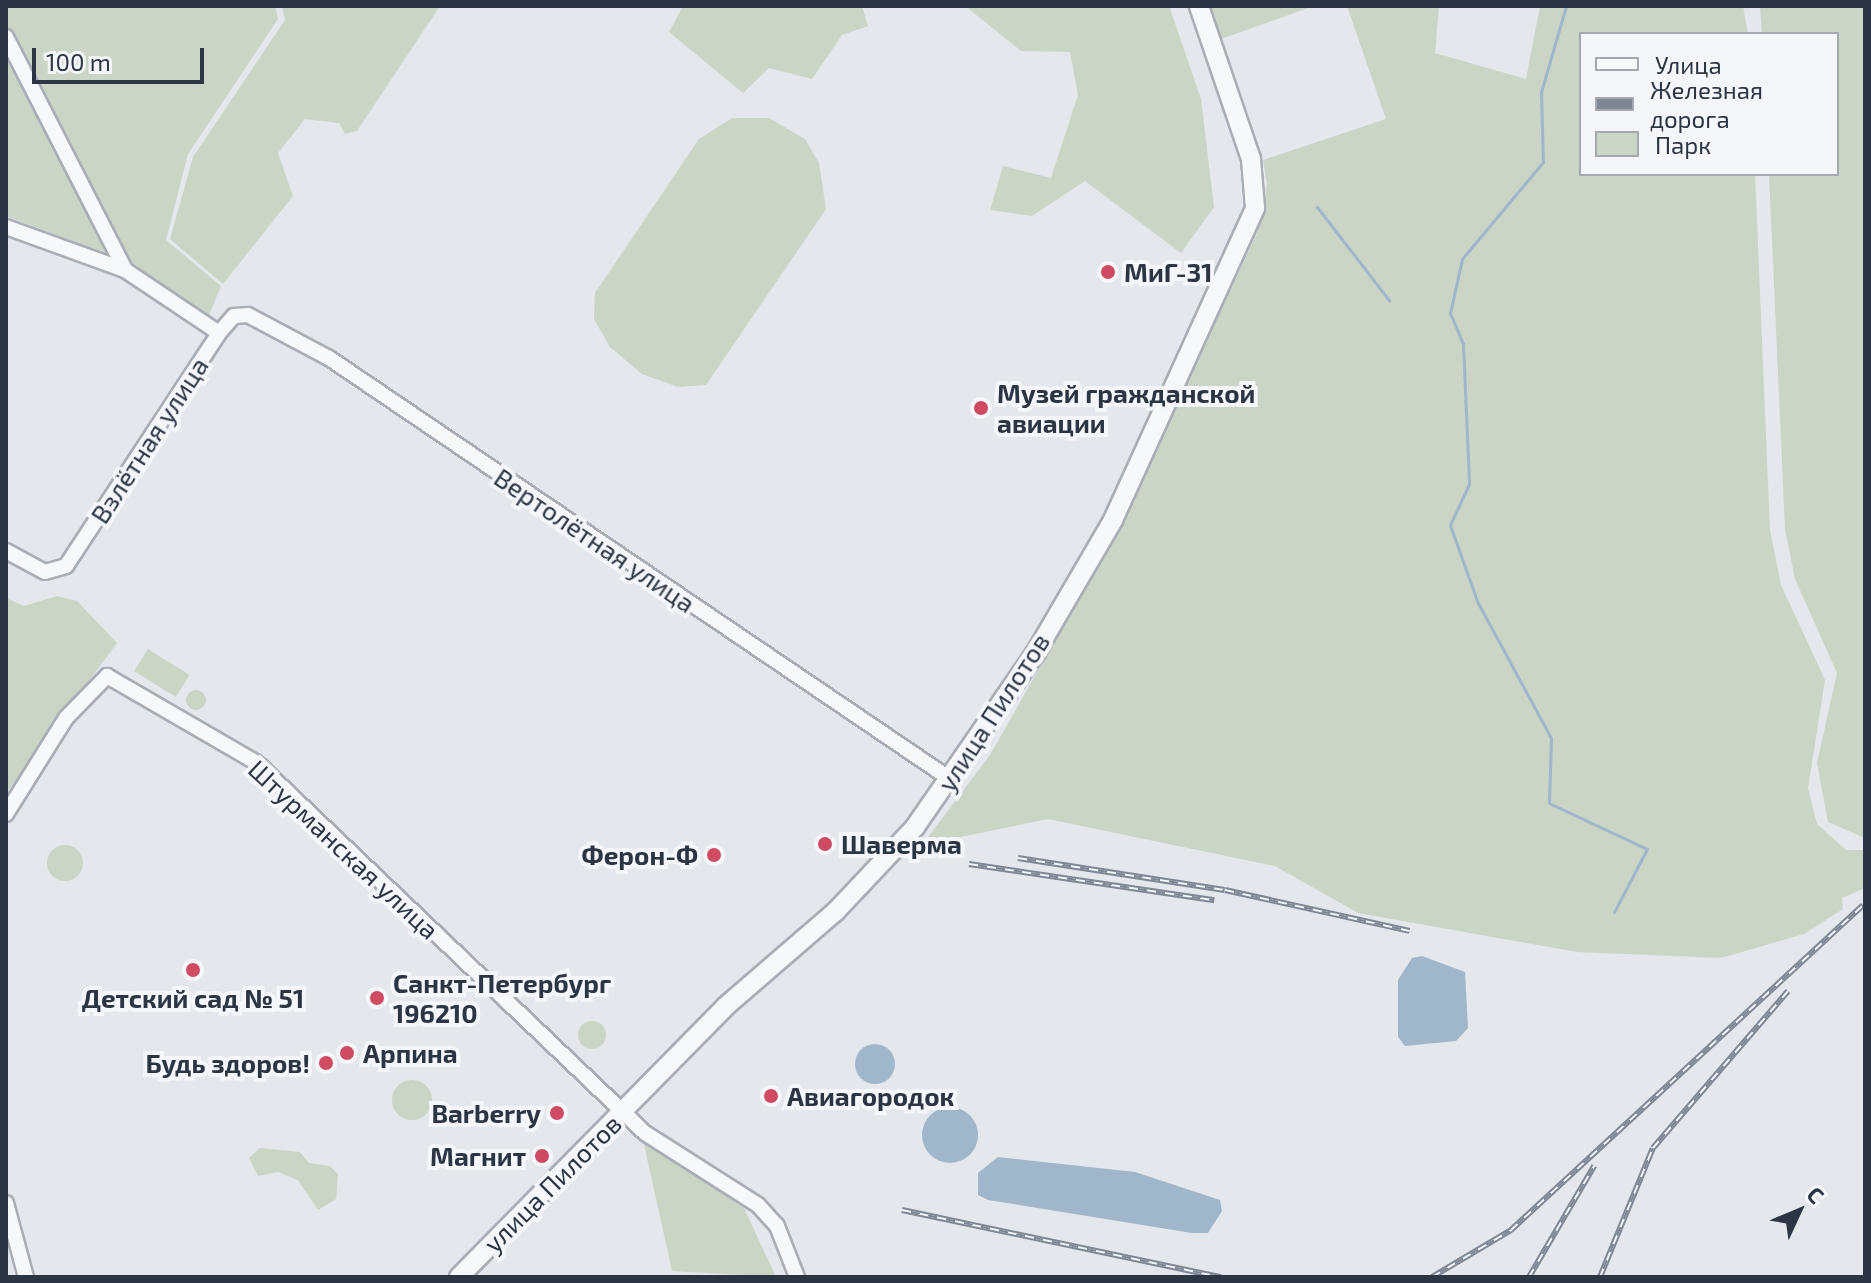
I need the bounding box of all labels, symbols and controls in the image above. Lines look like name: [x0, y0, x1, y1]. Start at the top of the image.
scale bar: [36, 32, 208, 82]
legend: [1579, 32, 1839, 176]
text: 100 m: [46, 47, 111, 76]
text: Улица: [1655, 50, 1722, 79]
text: Железная дорога: [1650, 75, 1763, 133]
text: Парк: [1655, 130, 1711, 159]
place label: МиГ-31: [1124, 256, 1212, 288]
marker: МиГ-31: [1099, 263, 1117, 281]
street label: Взлётная улица: [84, 351, 214, 529]
place label: Музей гражданской авиации: [997, 377, 1255, 438]
marker: Музей гражданской авиации: [972, 399, 990, 417]
street label: Вертолётная улица: [489, 461, 701, 619]
street label: улица Пилотов: [930, 627, 1056, 797]
street label: Штурманская улица: [243, 753, 445, 945]
place label: Шаверма: [841, 828, 962, 860]
marker: Шаверма: [816, 835, 834, 853]
place label: Ферон-Ф: [582, 839, 698, 871]
marker: Ферон-Ф: [705, 846, 723, 864]
marker: Детский сад № 51: [184, 961, 202, 979]
place label: Санкт-Петербург 196210: [393, 967, 611, 1028]
place label: Детский сад № 51: [82, 982, 304, 1014]
marker: Санкт-Петербург 196210: [368, 989, 386, 1007]
place label: Арпина: [363, 1037, 458, 1069]
marker: Арпина: [338, 1044, 356, 1062]
place label: Будь здоров!: [145, 1047, 310, 1079]
marker: Будь здоров!: [317, 1054, 335, 1072]
place label: Авиагородок: [787, 1080, 954, 1112]
marker: Авиагородок: [762, 1087, 780, 1105]
place label: Barberry: [431, 1097, 541, 1129]
marker: Barberry: [548, 1104, 566, 1122]
street label: улица Пилотов: [477, 1108, 627, 1258]
place label: Магнит: [430, 1140, 526, 1172]
marker: Магнит: [533, 1147, 551, 1165]
north arrow: [1759, 1171, 1839, 1251]
text: С: [1802, 1181, 1830, 1208]

